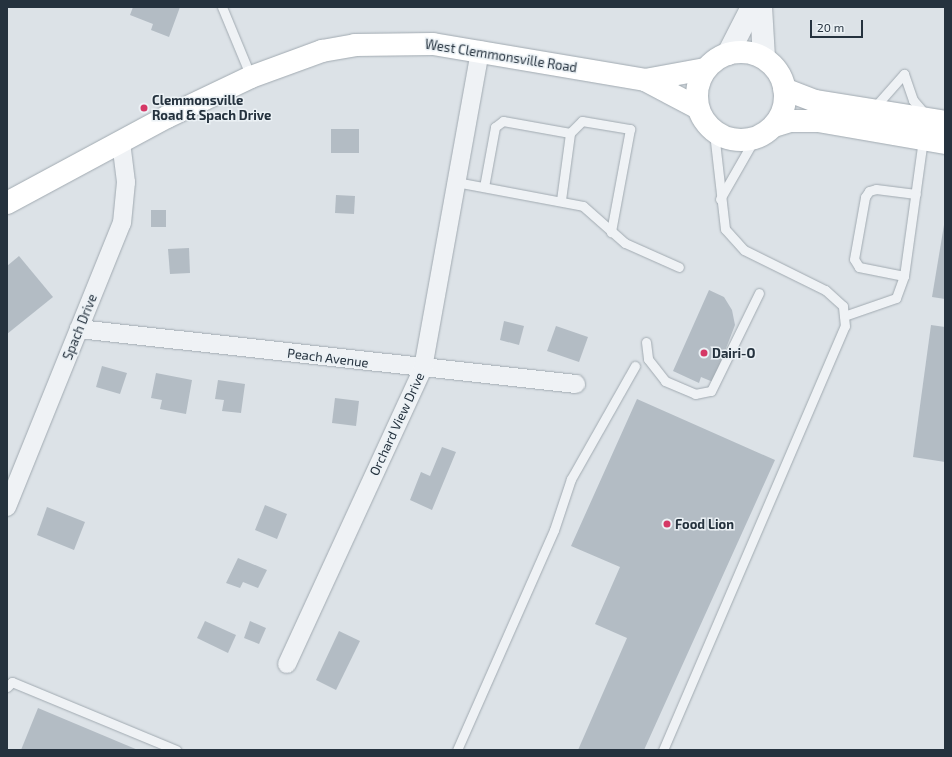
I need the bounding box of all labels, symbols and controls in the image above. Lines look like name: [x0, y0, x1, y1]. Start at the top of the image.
scale bar: [812, 12, 865, 38]
text: 20 m: [817, 20, 844, 34]
street label: West Clemmonsville Road: [424, 36, 578, 76]
place label: Clemmonsville Road & Spach Drive: [152, 93, 271, 124]
marker: Clemmonsville Road & Spach Drive: [139, 103, 149, 113]
street label: Spach Drive: [60, 292, 100, 362]
street label: Peach Avenue: [286, 345, 370, 371]
place label: Dairi-O: [712, 345, 755, 361]
marker: Dairi-O: [699, 348, 709, 358]
street label: Orchard View Drive: [366, 370, 428, 478]
place label: Food Lion: [675, 516, 734, 532]
marker: Food Lion: [662, 519, 672, 529]

